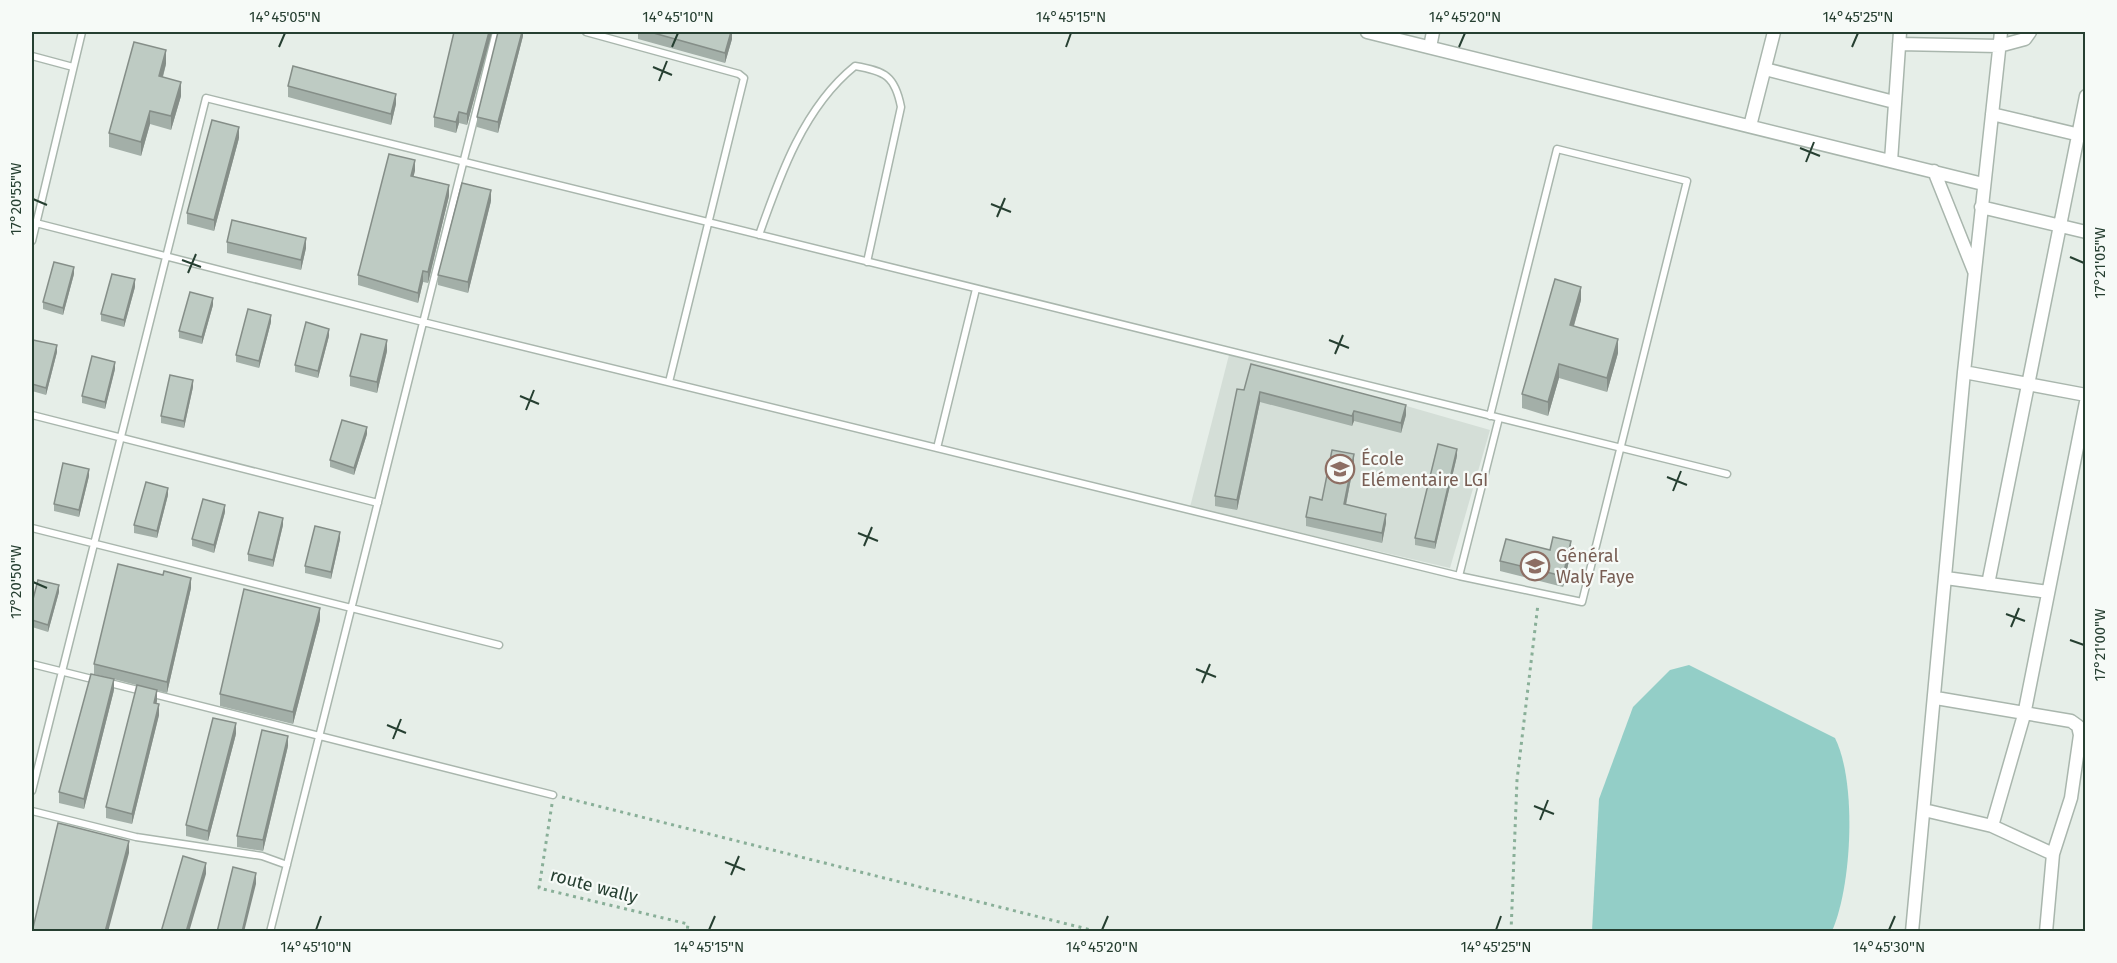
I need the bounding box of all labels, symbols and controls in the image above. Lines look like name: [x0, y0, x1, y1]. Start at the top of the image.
text: 14°45'05"N: [249, 8, 321, 26]
text: 14°45'10"N: [642, 8, 714, 26]
text: 14°45'15"N: [1036, 8, 1106, 26]
text: 14°45'20"N: [1429, 8, 1501, 26]
text: 14°45'25"N: [1822, 8, 1894, 26]
text: 17°20'55"W: [7, 162, 25, 235]
text: 17°21'05"W: [2091, 227, 2109, 299]
place label: École Elémentaire LGI: [1361, 447, 1488, 491]
school or university icon: École Elémentaire LGI: [1324, 453, 1356, 485]
text: 17°20'50"W: [7, 544, 25, 619]
place label: Général Waly Faye: [1556, 545, 1635, 588]
school or university icon: Général Waly Faye: [1519, 550, 1551, 582]
text: 17°21'00"W: [2091, 608, 2109, 681]
street label: route wally: [548, 864, 640, 908]
text: 14°45'10"N: [280, 938, 352, 956]
text: 14°45'15"N: [674, 938, 744, 956]
text: 14°45'20"N: [1066, 938, 1138, 956]
text: 14°45'25"N: [1460, 938, 1532, 956]
text: 14°45'30"N: [1853, 938, 1925, 956]

